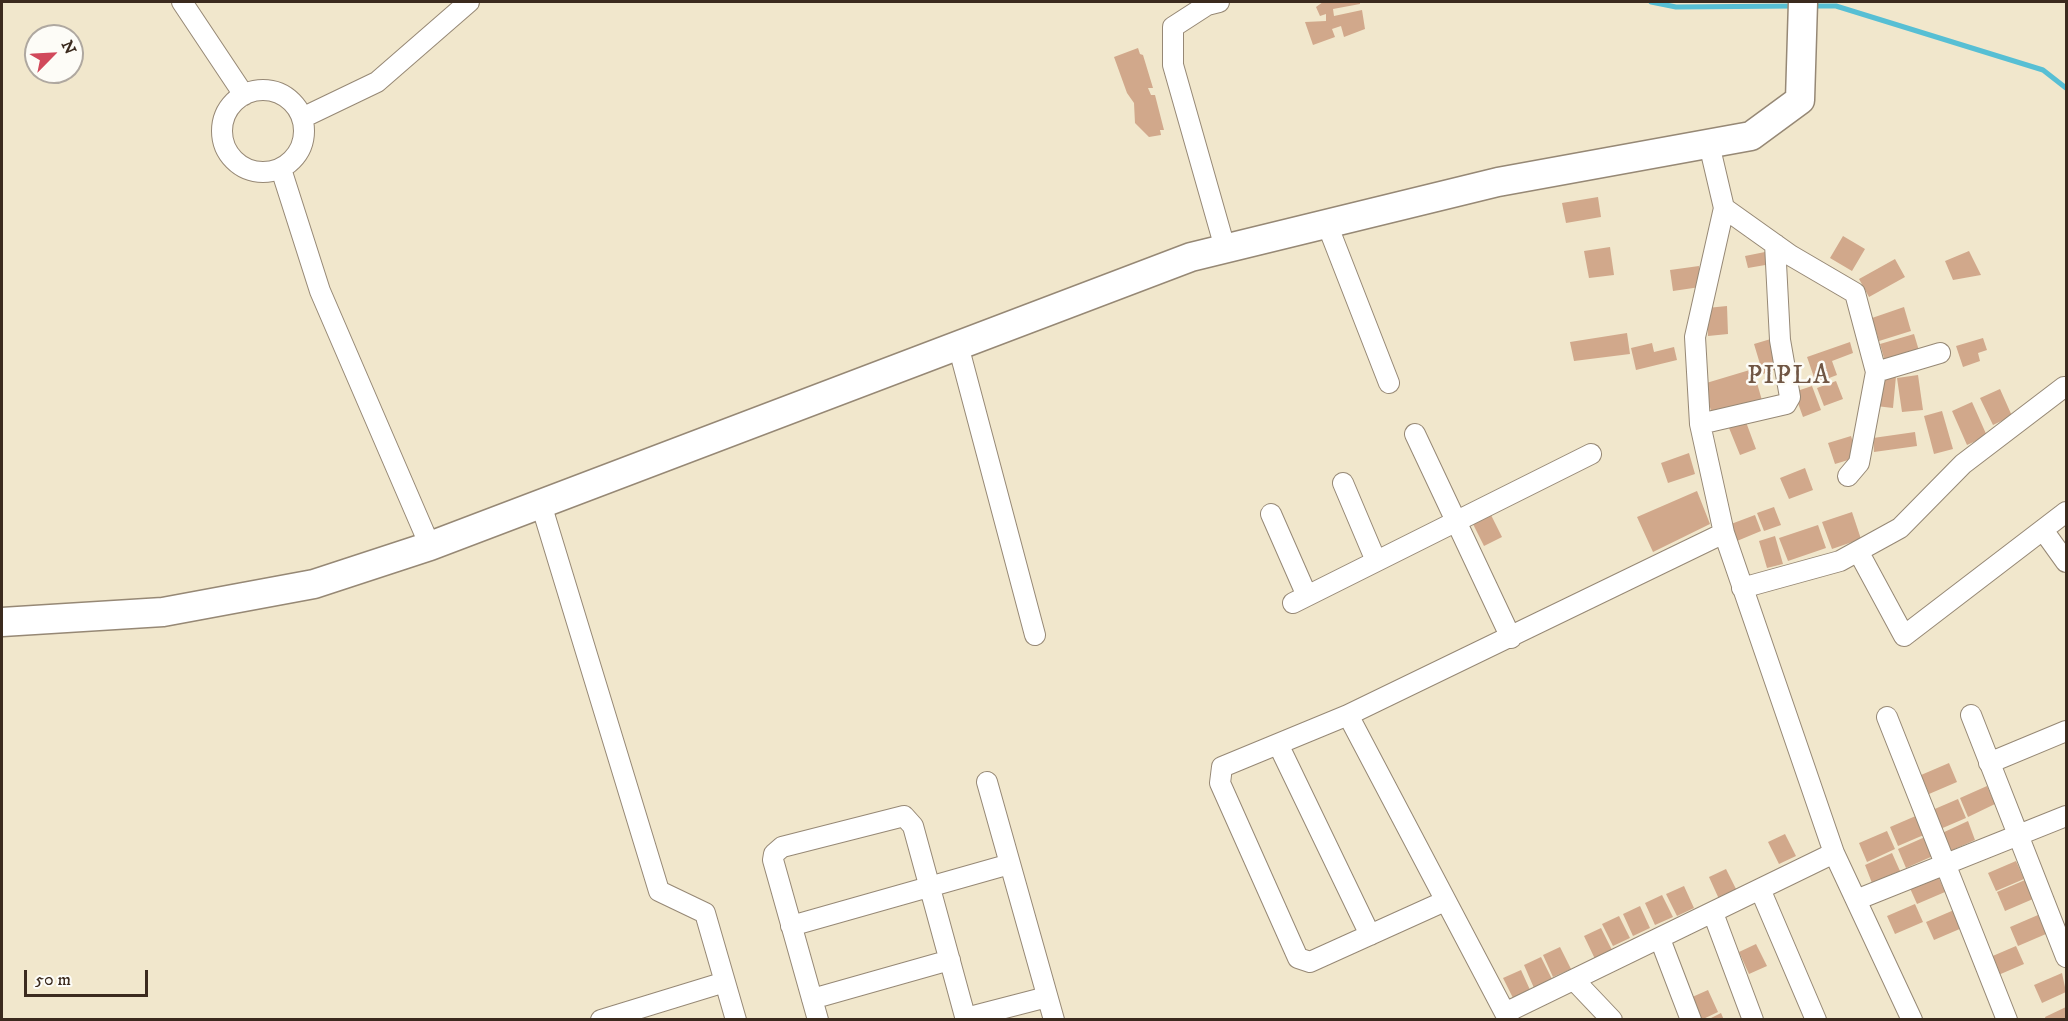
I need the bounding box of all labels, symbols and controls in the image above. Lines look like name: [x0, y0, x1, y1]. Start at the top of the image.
north arrow: [24, 24, 84, 84]
text: N: [57, 37, 80, 58]
district label: PIPLA: [1747, 362, 1831, 394]
scale bar: [27, 958, 152, 996]
text: 50 m: [35, 969, 71, 991]

